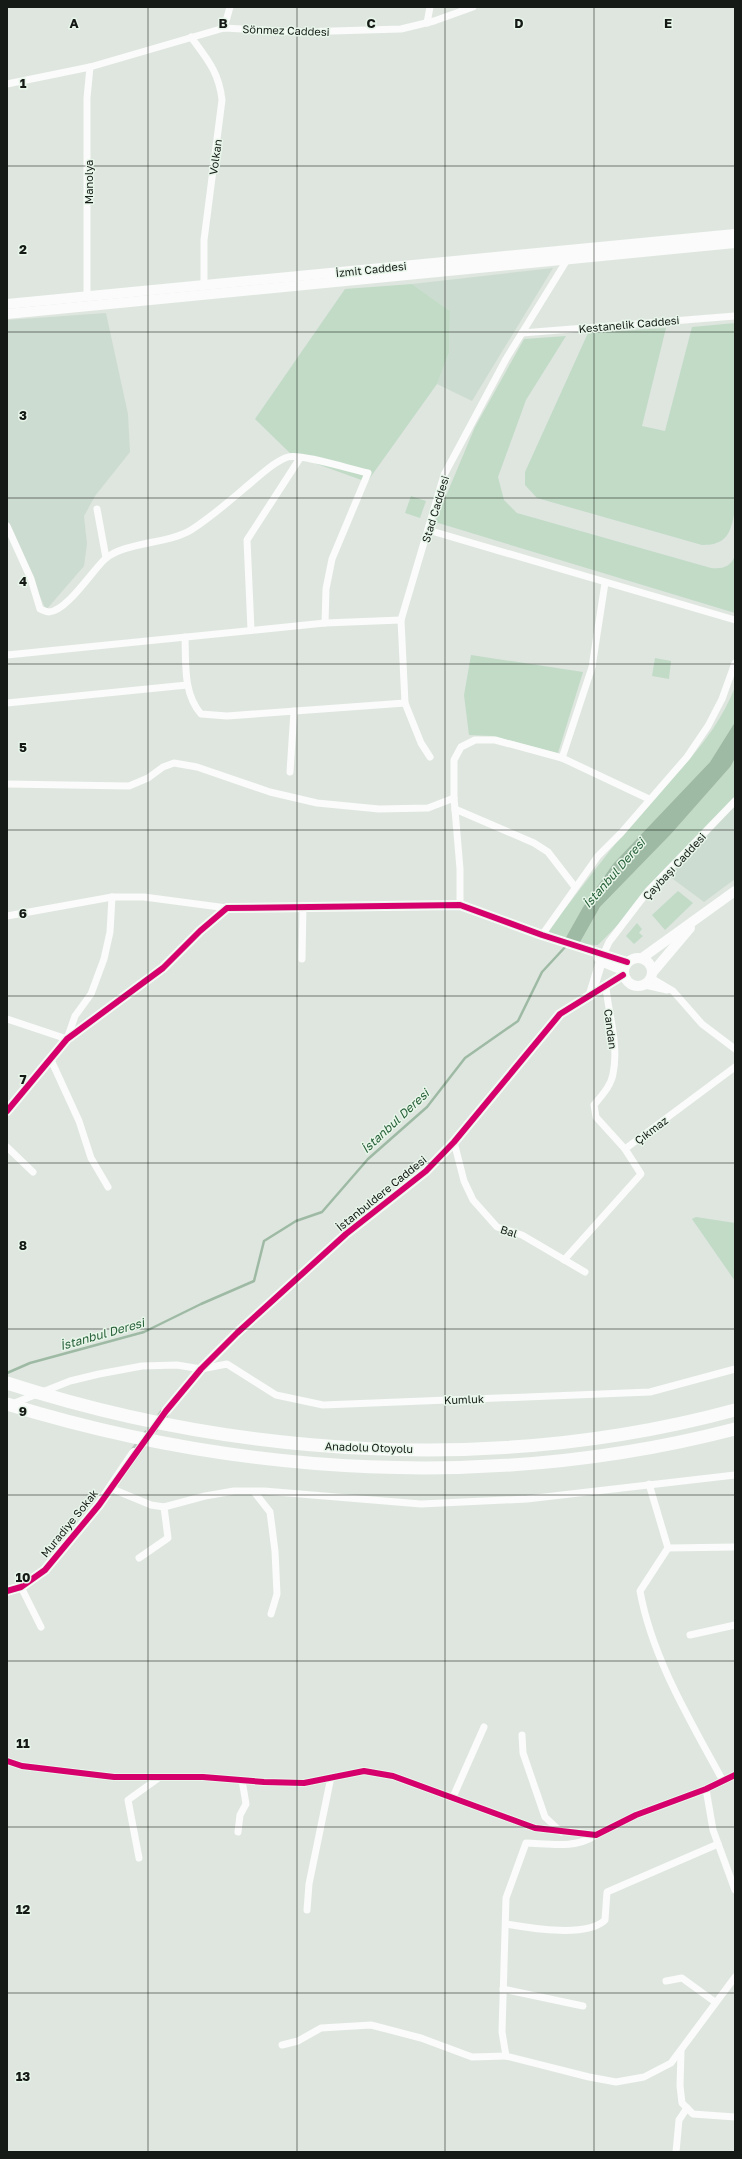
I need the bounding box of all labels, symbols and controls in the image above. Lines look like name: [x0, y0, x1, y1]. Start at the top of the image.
text: A: [69, 15, 79, 31]
text: B: [218, 15, 228, 31]
text: C: [366, 15, 376, 31]
text: D: [514, 15, 524, 31]
text: E: [664, 15, 672, 31]
street label: Sönmez Caddesi: [242, 22, 330, 38]
text: 1: [20, 75, 27, 91]
street label: Volkan: [206, 138, 224, 176]
street label: Manolya: [82, 160, 95, 204]
text: 2: [19, 241, 27, 257]
street label: İzmit Caddesi: [335, 259, 407, 279]
street label: Kestanelik Caddesi: [578, 313, 680, 335]
text: 3: [19, 407, 27, 423]
street label: Stad Caddesi: [419, 474, 451, 544]
text: 4: [19, 573, 27, 589]
text: 5: [19, 739, 27, 755]
street label: Çaybaşı Caddesi: [640, 830, 708, 902]
water label: İstanbul Deresi: [580, 834, 649, 911]
text: 6: [19, 905, 27, 921]
street label: Candan: [602, 1008, 620, 1050]
text: 7: [19, 1071, 27, 1087]
water label: İstanbul Deresi: [358, 1085, 433, 1156]
street label: Çıkmaz: [632, 1113, 670, 1147]
street label: İstanbuldere Caddesi: [333, 1153, 429, 1233]
street label: Bal: [499, 1222, 520, 1240]
text: 8: [19, 1237, 27, 1253]
water label: İstanbul Deresi: [58, 1314, 148, 1353]
street label: Kumluk: [444, 1392, 484, 1406]
text: 9: [19, 1403, 27, 1419]
street label: Anadolu Otoyolu: [325, 1439, 413, 1455]
street label: Muradiye Sokak: [38, 1486, 100, 1560]
text: 10: [15, 1569, 31, 1585]
text: 11: [16, 1735, 30, 1751]
text: 12: [16, 1901, 30, 1917]
text: 13: [16, 2068, 30, 2084]

